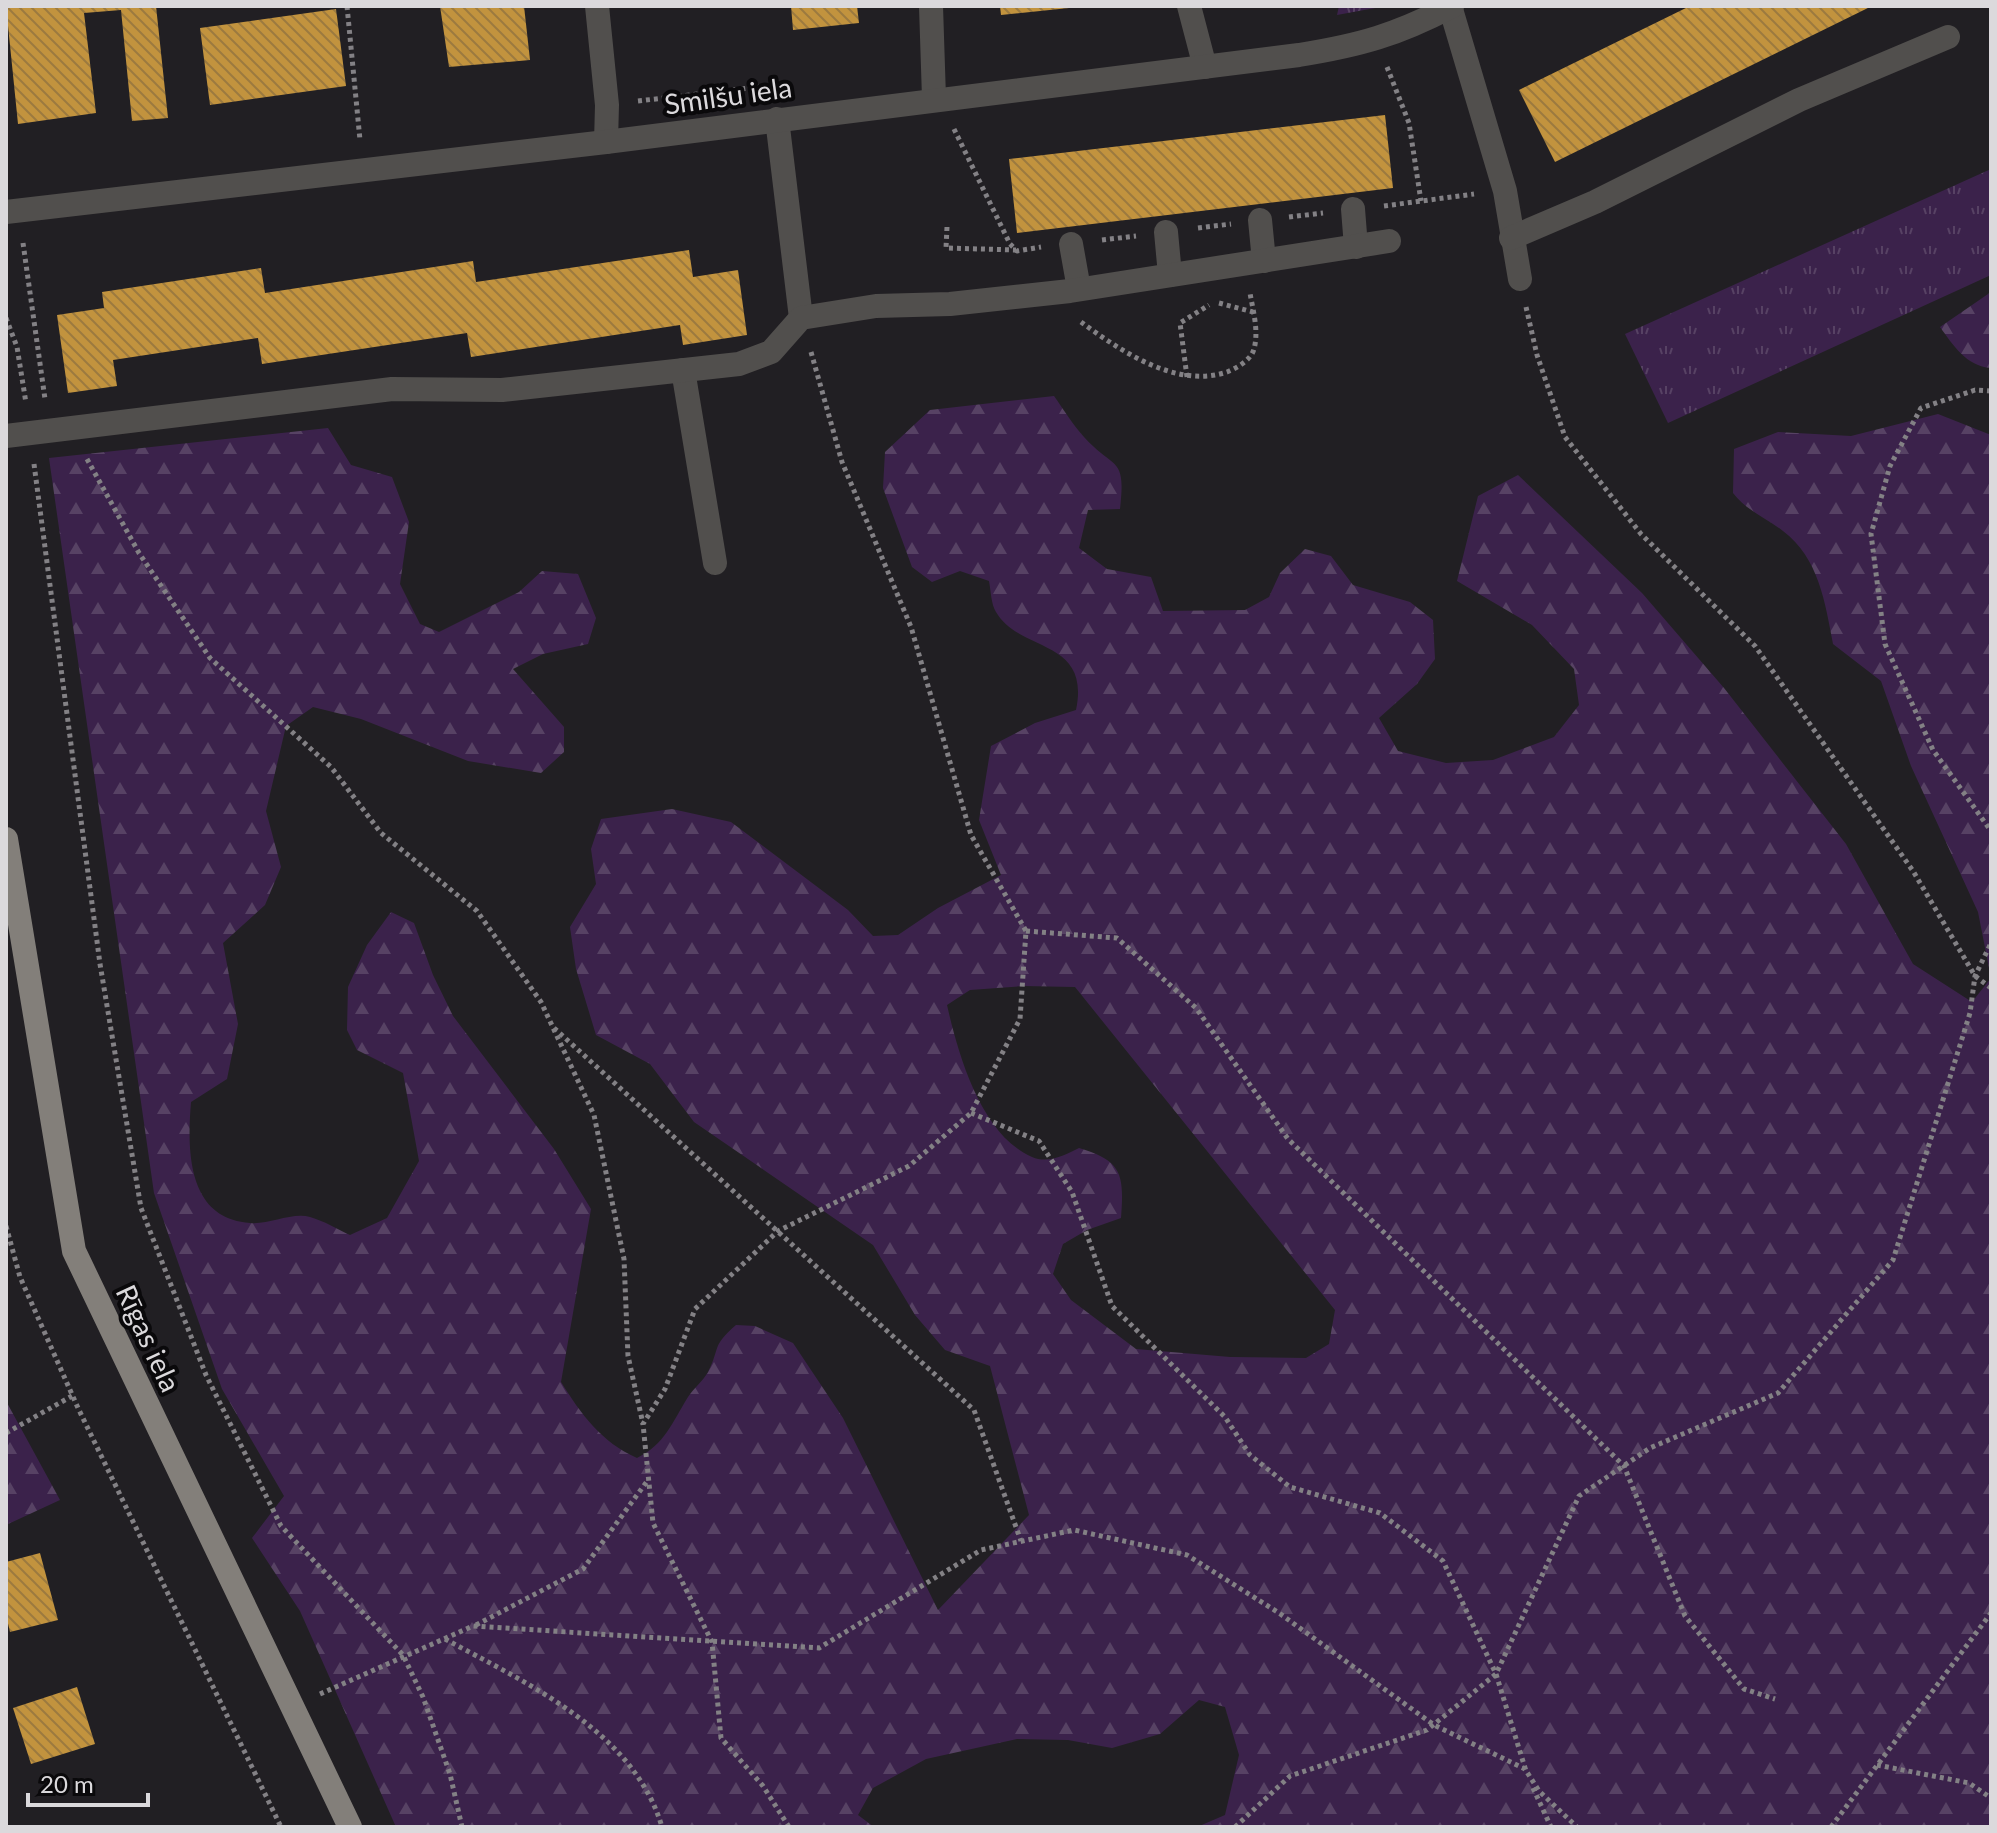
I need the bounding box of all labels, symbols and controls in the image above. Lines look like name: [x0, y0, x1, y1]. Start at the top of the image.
street label: Smilšu iela: [662, 69, 794, 121]
street label: Rīgas iela: [110, 1279, 188, 1397]
scale bar: [28, 1757, 148, 1807]
text: 20 m: [40, 1769, 94, 1798]

